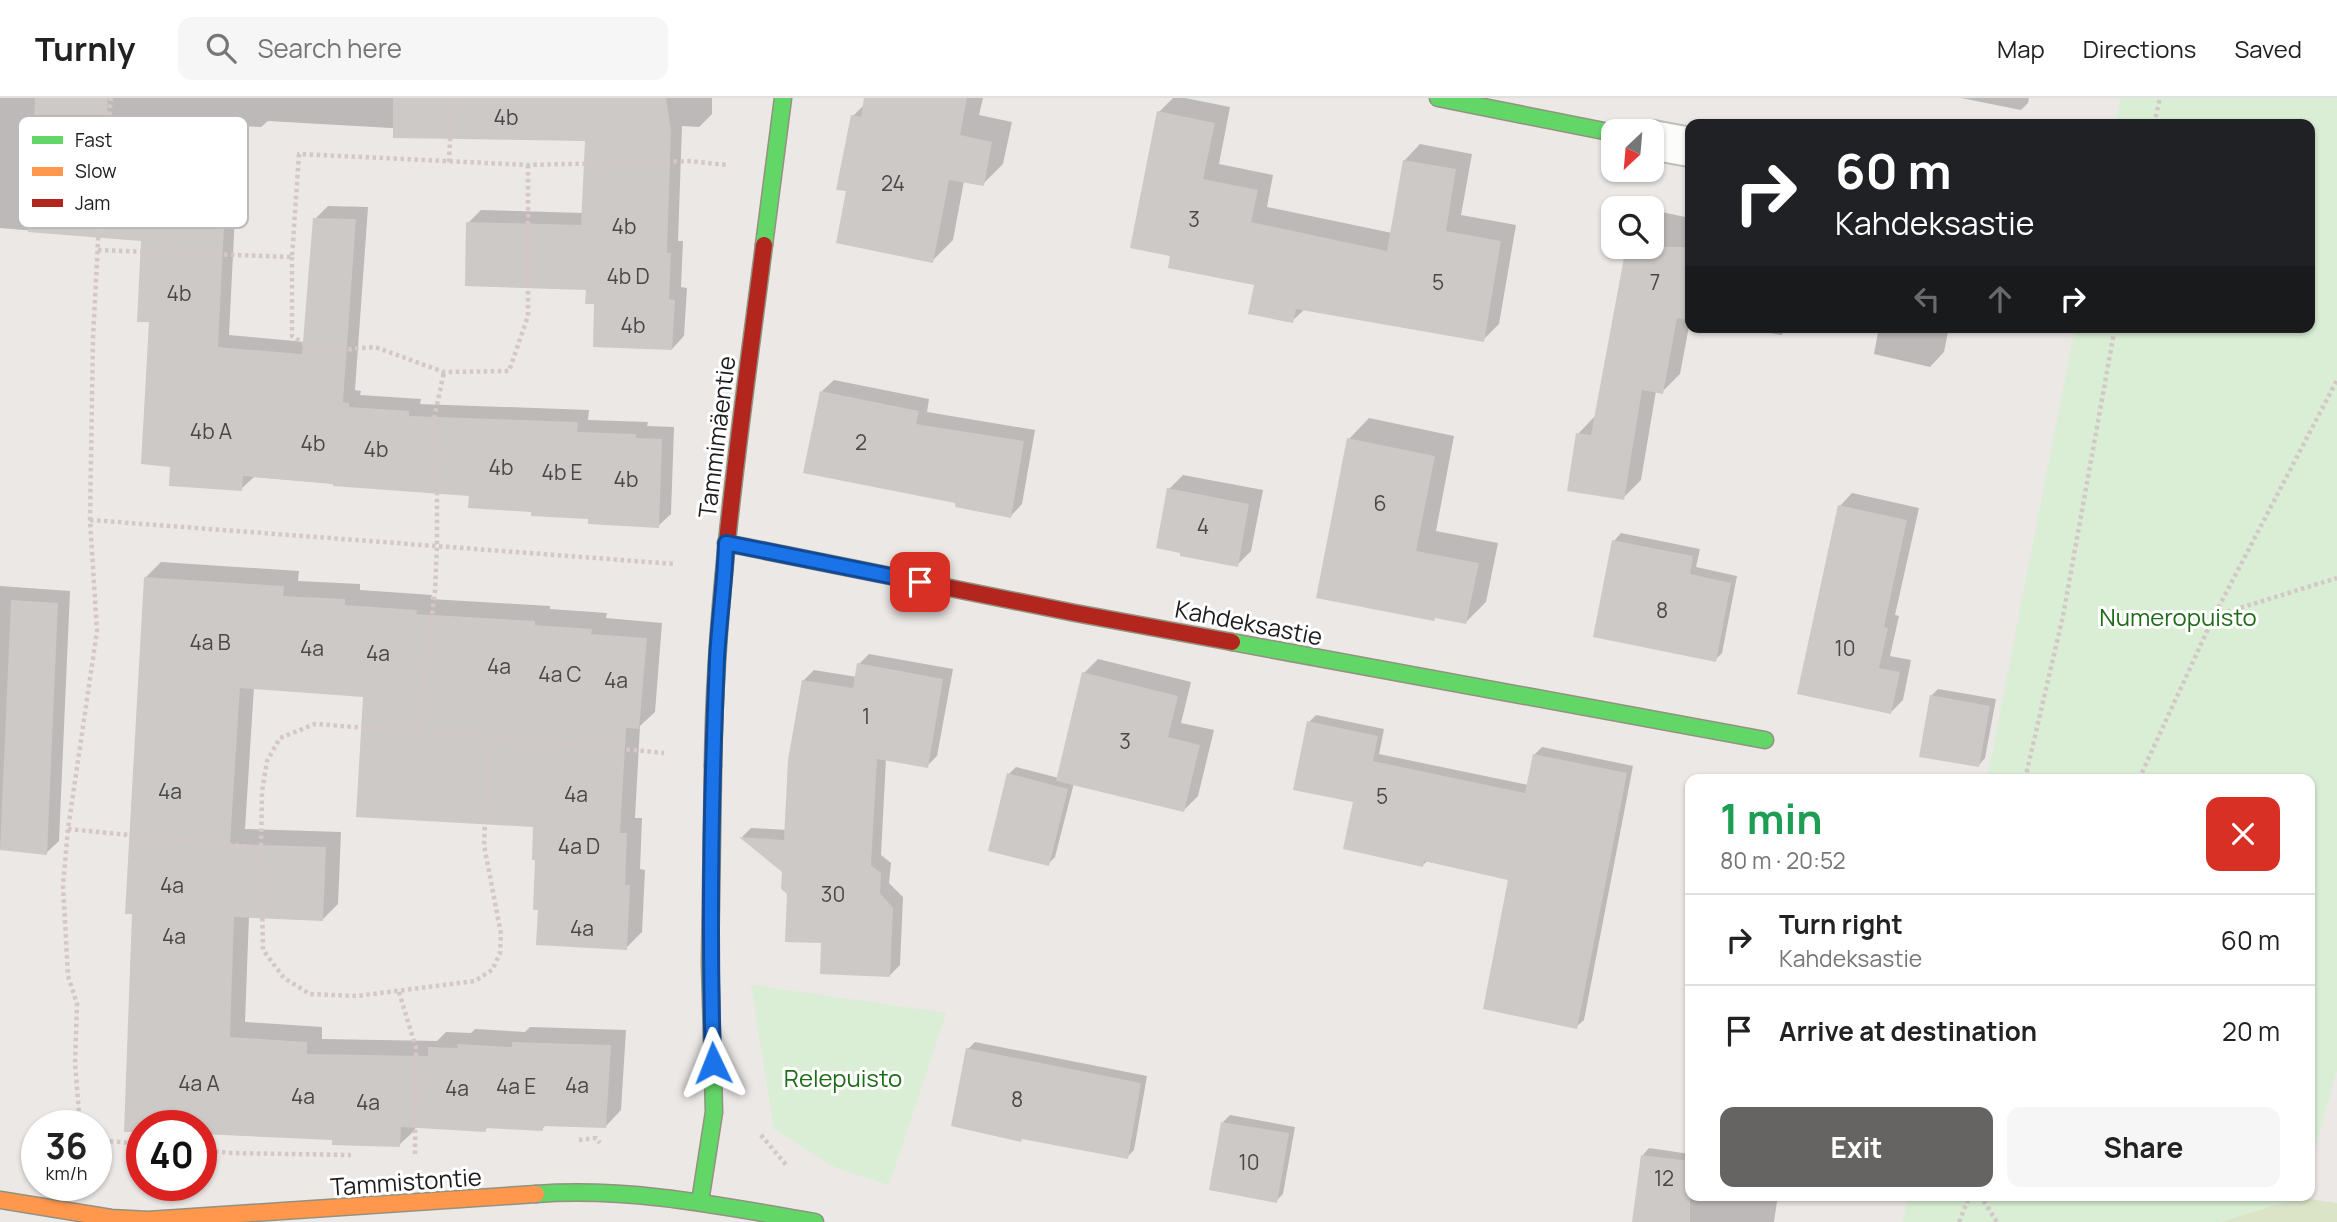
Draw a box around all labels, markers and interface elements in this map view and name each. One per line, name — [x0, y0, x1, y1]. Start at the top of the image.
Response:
search box — [178, 17, 668, 80]
text: Turnly — [35, 26, 136, 71]
icon: search — [202, 29, 240, 67]
text: Search here — [258, 30, 402, 66]
text: Map — [1997, 32, 2045, 65]
text: Directions — [2083, 32, 2196, 65]
text: Saved — [2234, 32, 2302, 65]
house number: 4b — [494, 103, 518, 131]
legend — [18, 116, 248, 228]
north arrow — [1601, 119, 1664, 182]
map controls — [1601, 119, 1664, 259]
text: Fast — [75, 127, 112, 153]
text: 60 m — [1835, 137, 1952, 204]
icon: right — [1720, 147, 1811, 238]
text: Slow — [75, 158, 117, 184]
house number: 24 — [881, 169, 905, 197]
text: Jam — [75, 190, 110, 216]
button: search — [1601, 196, 1664, 259]
text: Kahdeksastie — [1835, 201, 2034, 245]
house number: 3 — [1188, 205, 1200, 233]
house number: 4b — [612, 212, 636, 240]
house number: 4b D — [606, 262, 650, 290]
house number: 5 — [1432, 268, 1444, 296]
house number: 7 — [1650, 268, 1660, 296]
house number: 4b — [167, 279, 191, 307]
icon: left — [1908, 280, 1946, 318]
icon: ahead — [1981, 280, 2019, 318]
icon: right — [2054, 280, 2092, 318]
house number: 4b — [621, 311, 645, 339]
street label: Tammimäentie — [690, 354, 742, 520]
house number: 4b A — [190, 417, 232, 445]
house number: 2 — [855, 428, 867, 456]
house number: 4b — [301, 429, 325, 457]
house number: 4b — [364, 435, 388, 463]
house number: 4b — [489, 453, 513, 481]
house number: 4b E — [542, 458, 582, 486]
house number: 4b — [614, 465, 638, 493]
house number: 6 — [1373, 489, 1387, 517]
house number: 4 — [1197, 512, 1209, 540]
pin — [890, 552, 950, 612]
icon: arrive — [901, 563, 939, 601]
street label: Kahdeksastie — [1172, 592, 1326, 652]
house number: 8 — [1656, 596, 1668, 624]
park label: Numeropuisto — [2099, 600, 2257, 633]
house number: 4a B — [189, 628, 231, 656]
house number: 4a — [300, 634, 324, 662]
house number: 10 — [1835, 634, 1856, 662]
house number: 4a — [366, 639, 390, 667]
house number: 4a — [487, 652, 511, 680]
house number: 4a C — [538, 660, 582, 688]
house number: 4a — [604, 666, 628, 694]
house number: 1 — [862, 702, 870, 730]
house number: 3 — [1119, 727, 1131, 755]
house number: 4a — [158, 777, 182, 805]
house number: 4a — [564, 780, 588, 808]
house number: 5 — [1376, 782, 1388, 810]
text: 1 min — [1720, 789, 1823, 847]
button: close — [2206, 797, 2280, 871]
house number: 4a D — [558, 832, 600, 860]
text: 80 m · 20:52 — [1720, 844, 1846, 876]
house number: 4a — [160, 871, 184, 899]
house number: 30 — [821, 880, 845, 908]
text: Turn right — [1779, 906, 1903, 942]
house number: 4a — [570, 914, 594, 942]
icon: right — [1720, 921, 1758, 959]
house number: 4a — [162, 922, 186, 950]
text: 60 m — [2221, 922, 2280, 958]
text: Kahdeksastie — [1779, 942, 1922, 974]
icon: arrive — [1720, 1012, 1758, 1050]
text: Arrive at destination — [1779, 1013, 2037, 1049]
text: 20 m — [2222, 1013, 2280, 1049]
position arrow — [676, 1026, 750, 1100]
park label: Relepuisto — [784, 1061, 902, 1094]
house number: 4a A — [178, 1069, 220, 1097]
house number: 4a — [565, 1071, 589, 1099]
house number: 4a E — [496, 1072, 536, 1100]
house number: 4a — [445, 1074, 469, 1102]
house number: 4a — [291, 1082, 315, 1110]
house number: 8 — [1011, 1085, 1023, 1113]
house number: 4a — [356, 1088, 380, 1116]
button: Exit — [1720, 1107, 1993, 1187]
button: Share — [2007, 1107, 2280, 1187]
speed limit sign: 40 — [126, 1110, 217, 1201]
text: 36 — [45, 1122, 88, 1170]
house number: 10 — [1239, 1148, 1260, 1176]
street label: Tammistontie — [329, 1159, 483, 1203]
text: km/h — [46, 1161, 87, 1185]
house number: 12 — [1654, 1164, 1674, 1192]

